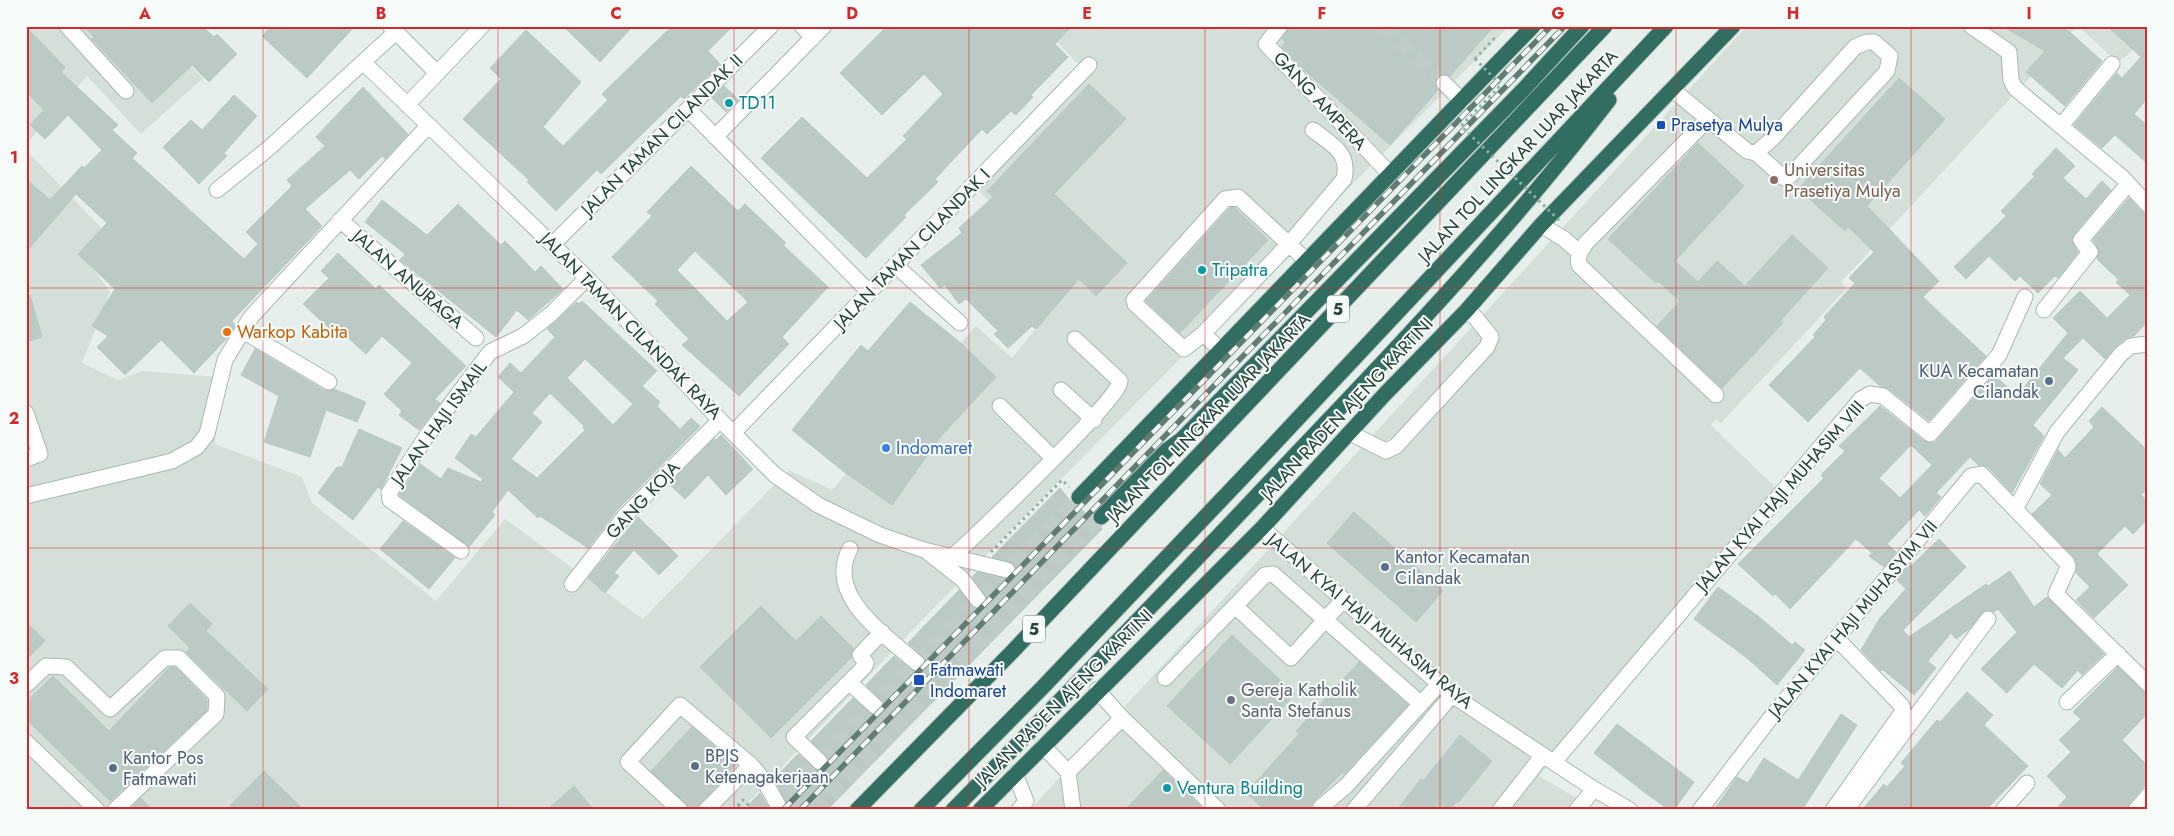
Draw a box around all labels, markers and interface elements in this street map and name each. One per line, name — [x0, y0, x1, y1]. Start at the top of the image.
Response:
text: A — [138, 2, 151, 25]
text: B — [376, 2, 386, 25]
text: C — [610, 2, 622, 25]
text: D — [846, 2, 858, 25]
text: E — [1082, 2, 1092, 25]
text: F — [1318, 2, 1326, 25]
text: G — [1551, 2, 1565, 25]
text: H — [1787, 2, 1799, 25]
text: I — [2026, 2, 2032, 25]
street label: JALAN TOL LINGKAR LUAR JAKARTA — [1411, 44, 1624, 270]
street label: GANG AMPERA — [1267, 46, 1373, 156]
street label: JALAN TAMAN CILANDAK II — [574, 48, 749, 223]
place label: TD11 — [739, 90, 776, 116]
marker: TD11 — [723, 97, 735, 109]
place label: Prasetya Mulya — [1671, 112, 1783, 138]
marker: Prasetya Mulya — [1655, 119, 1667, 131]
text: 1 — [10, 146, 18, 169]
place label: Universitas Prasetiya Mulya — [1784, 157, 1901, 204]
street label: JALAN TAMAN CILANDAK I — [827, 163, 996, 337]
marker: Universitas Prasetiya Mulya — [1768, 174, 1780, 186]
street label: JALAN ANURAGA — [345, 222, 469, 335]
street label: JALAN TAMAN CILANDAK RAYA — [533, 225, 728, 426]
place label: Tripatra — [1212, 257, 1268, 283]
marker: Tripatra — [1196, 264, 1208, 276]
road number: 5 — [1327, 296, 1349, 322]
street label: JALAN TOL LINGKAR LUAR JAKARTA — [1100, 307, 1317, 530]
street label: JALAN RADEN AJENG KARTINI — [1254, 312, 1439, 508]
place label: Warkop Kabita — [237, 319, 348, 345]
marker: Warkop Kabita — [221, 326, 233, 338]
street label: JALAN HAJI ISMAIL — [384, 355, 493, 492]
place label: KUA Kecamatan Cilandak — [1919, 358, 2039, 405]
marker: KUA Kecamatan Cilandak — [2043, 375, 2055, 387]
street label: JALAN KYAI HAJI MUHASIM VIII — [1688, 395, 1870, 599]
text: 2 — [9, 407, 19, 430]
place label: Indomaret — [896, 435, 973, 461]
marker: Indomaret — [880, 442, 892, 454]
street label: GANG KOJA — [600, 455, 686, 545]
street label: JALAN KYAI HAJI MUHASYIM VII — [1761, 514, 1944, 725]
street label: JALAN KYAI HAJI MUHASIM RAYA — [1260, 526, 1479, 715]
place label: Kantor Kecamatan Cilandak — [1395, 544, 1530, 591]
marker: Kantor Kecamatan Cilandak — [1379, 561, 1391, 573]
street label: JALAN RADEN AJENG KARTINI — [968, 603, 1159, 794]
road number: 5 — [1023, 616, 1045, 642]
place label: Fatmawati Indomaret — [930, 657, 1007, 704]
text: 3 — [9, 667, 19, 690]
marker: Fatmawati Indomaret — [912, 673, 926, 687]
place label: Gereja Katholik Santa Stefanus — [1241, 677, 1357, 724]
marker: Gereja Katholik Santa Stefanus — [1225, 694, 1237, 706]
place label: BPJS Ketenagakerjaan — [705, 743, 829, 790]
place label: Kantor Pos Fatmawati — [123, 745, 203, 792]
marker: BPJS Ketenagakerjaan — [689, 760, 701, 772]
marker: Kantor Pos Fatmawati — [107, 762, 119, 774]
place label: Ventura Building — [1177, 775, 1303, 801]
marker: Ventura Building — [1161, 782, 1173, 794]

